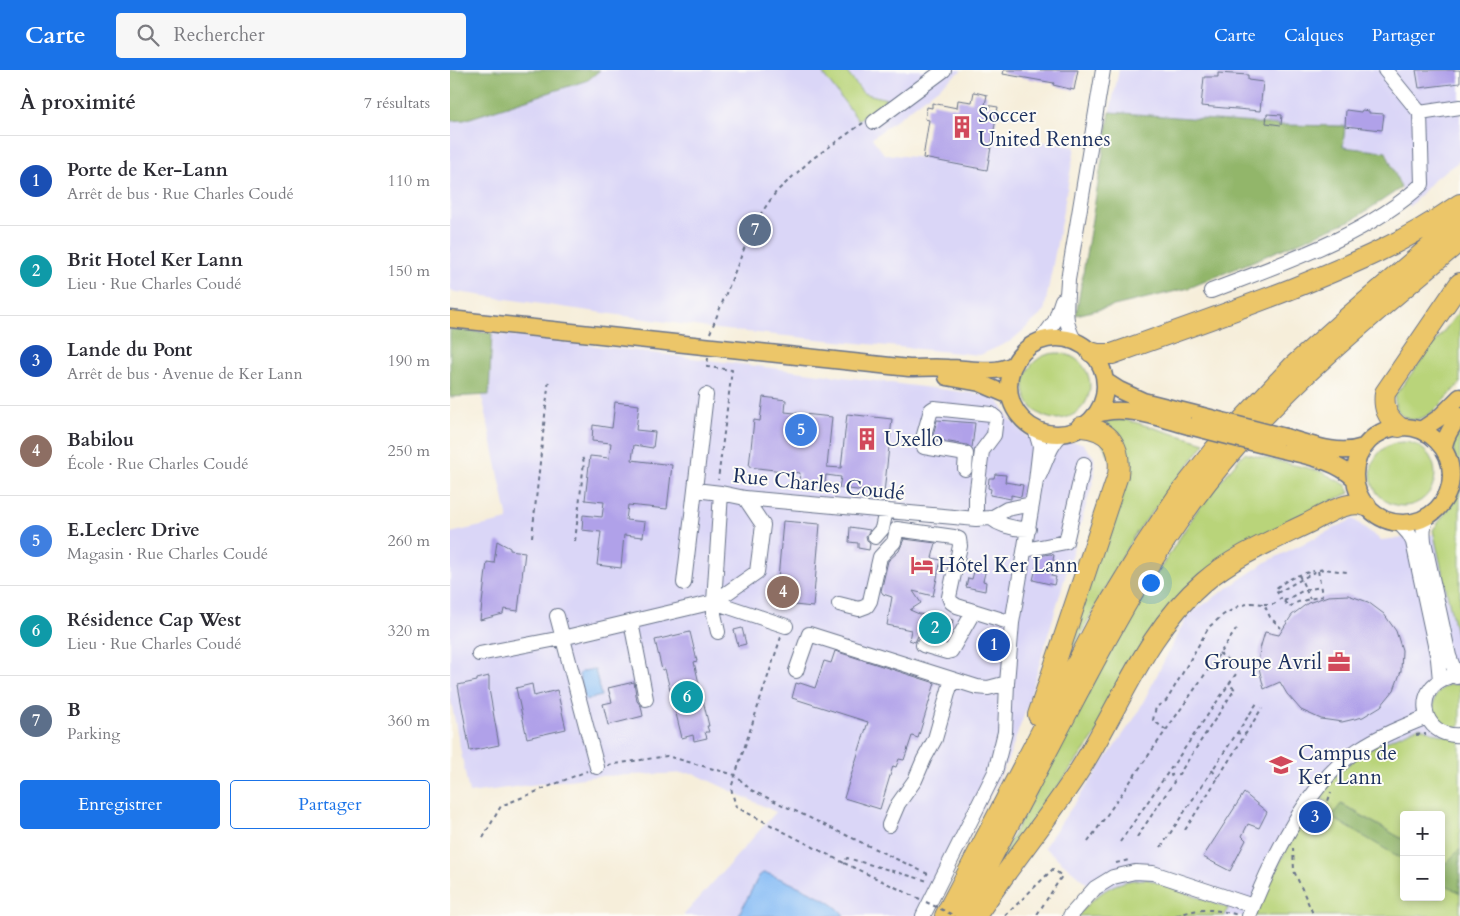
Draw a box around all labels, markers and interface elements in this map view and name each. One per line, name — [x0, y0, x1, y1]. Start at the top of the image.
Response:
search box — [116, 13, 466, 58]
text: Carte — [25, 19, 86, 52]
icon: search — [134, 21, 162, 49]
text: Rechercher — [174, 22, 265, 48]
text: Carte — [1214, 23, 1256, 48]
text: Calques — [1284, 23, 1344, 48]
text: Partager — [1372, 23, 1435, 48]
text: À proximité — [20, 88, 136, 117]
text: 7 résultats — [364, 92, 430, 114]
place label: Soccer United Rennes — [978, 101, 1111, 154]
building icon: Soccer United Rennes — [949, 114, 975, 140]
text: Porte de Ker-Lann — [67, 157, 228, 183]
text: 1 — [32, 170, 40, 192]
text: 110 m — [388, 170, 430, 192]
text: Arrêt de bus · Rue Charles Coudé — [67, 183, 294, 205]
pin: 7 — [739, 211, 771, 249]
text: Brit Hotel Ker Lann — [67, 247, 243, 273]
text: 2 — [32, 260, 40, 282]
text: 150 m — [388, 260, 430, 282]
text: Lieu · Rue Charles Coudé — [67, 273, 242, 295]
text: Lande du Pont — [67, 337, 192, 363]
text: 3 — [32, 350, 40, 372]
text: 190 m — [388, 350, 430, 372]
text: Arrêt de bus · Avenue de Ker Lann — [67, 363, 302, 385]
pin: 5 — [785, 411, 817, 449]
place label: Uxello — [884, 425, 943, 454]
building icon: Uxello — [854, 426, 880, 452]
text: Babilou — [67, 427, 134, 453]
text: 4 — [32, 440, 40, 462]
text: 250 m — [388, 440, 430, 462]
text: École · Rue Charles Coudé — [67, 453, 248, 475]
street label: Rue Charles Coudé — [732, 461, 906, 508]
text: E.Leclerc Drive — [67, 517, 200, 543]
text: 5 — [32, 530, 40, 552]
text: 260 m — [388, 530, 430, 552]
text: Magasin · Rue Charles Coudé — [67, 543, 268, 565]
place label: Hôtel Ker Lann — [938, 551, 1078, 580]
hotel icon: Hôtel Ker Lann — [909, 552, 935, 578]
your location — [1138, 570, 1164, 596]
pin: 4 — [767, 573, 799, 611]
text: Résidence Cap West — [67, 607, 241, 633]
pin: 2 — [919, 609, 951, 647]
text: 6 — [32, 620, 40, 642]
text: 320 m — [388, 620, 430, 642]
pin: 1 — [978, 626, 1010, 664]
text: Lieu · Rue Charles Coudé — [67, 633, 242, 655]
place label: Groupe Avril — [1204, 648, 1322, 677]
office icon: Groupe Avril — [1326, 649, 1352, 675]
pin: 6 — [671, 678, 703, 716]
text: B — [67, 697, 81, 723]
text: 7 — [32, 710, 40, 732]
text: 360 m — [388, 710, 430, 732]
text: Parking — [67, 723, 120, 745]
place label: Campus de Ker Lann — [1298, 739, 1397, 792]
school or university icon: Campus de Ker Lann — [1268, 752, 1294, 778]
button: Enregistrer — [20, 780, 220, 829]
button: Partager — [230, 780, 430, 829]
pin: 3 — [1299, 798, 1331, 836]
map controls — [1400, 811, 1445, 901]
button: + — [1400, 811, 1445, 856]
button: − — [1400, 856, 1445, 901]

